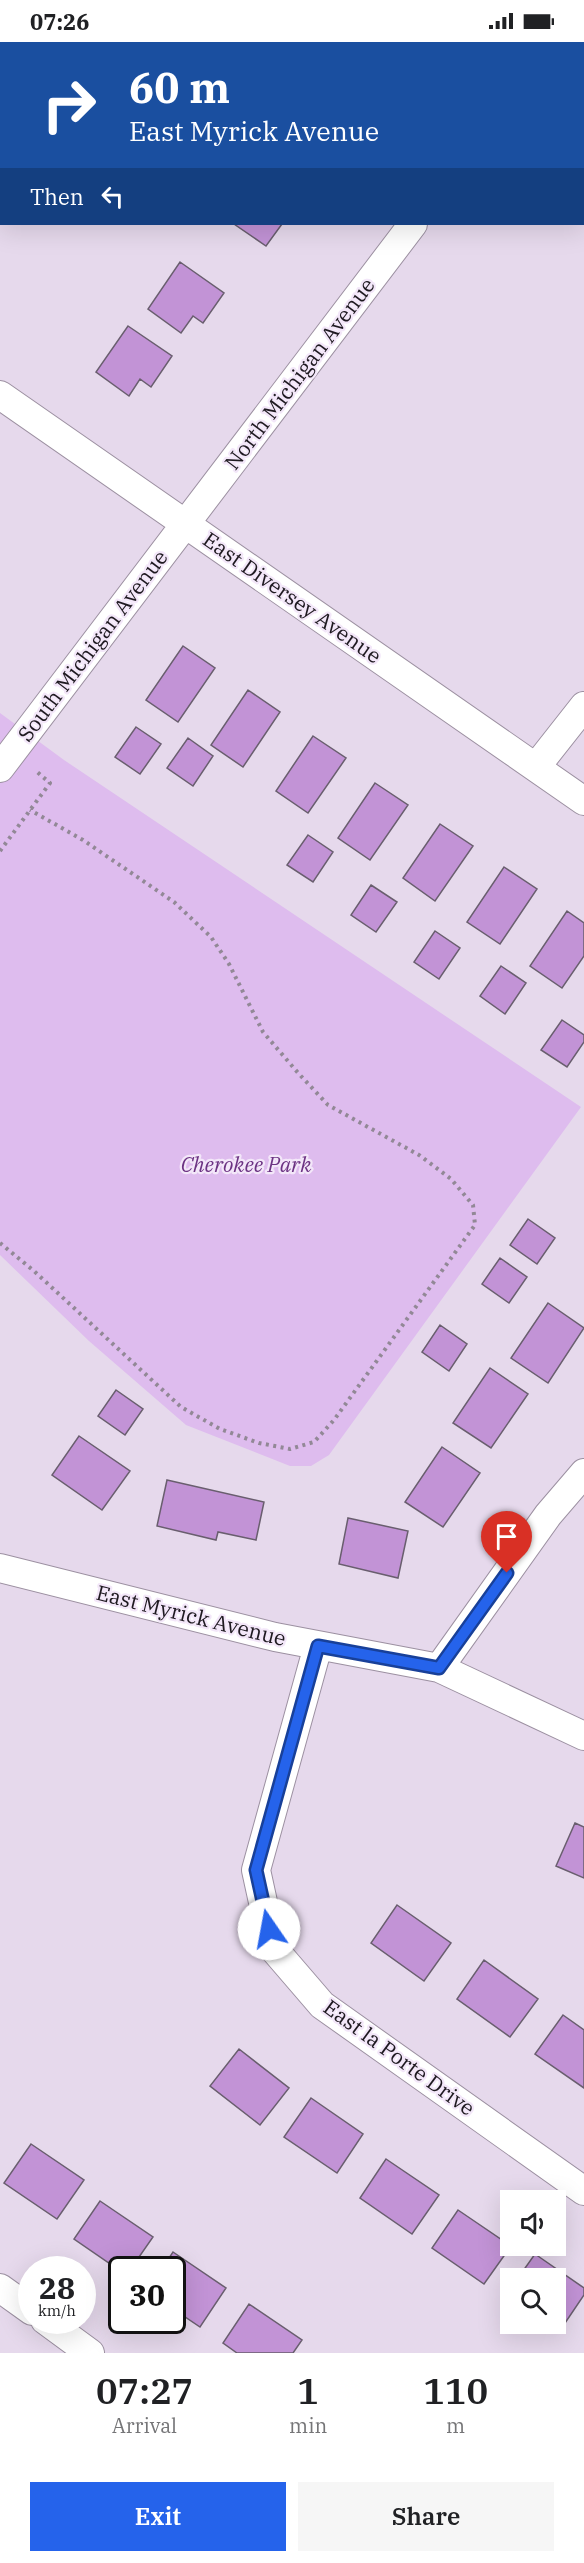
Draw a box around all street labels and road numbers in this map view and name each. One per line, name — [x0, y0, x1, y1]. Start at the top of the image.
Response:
street label: North Michigan Avenue — [218, 272, 381, 475]
street label: East Diversey Avenue — [198, 525, 387, 669]
street label: South Michigan Avenue — [11, 544, 173, 747]
street label: East Myrick Avenue — [93, 1578, 289, 1652]
street label: East la Porte Drive — [318, 1993, 481, 2122]

